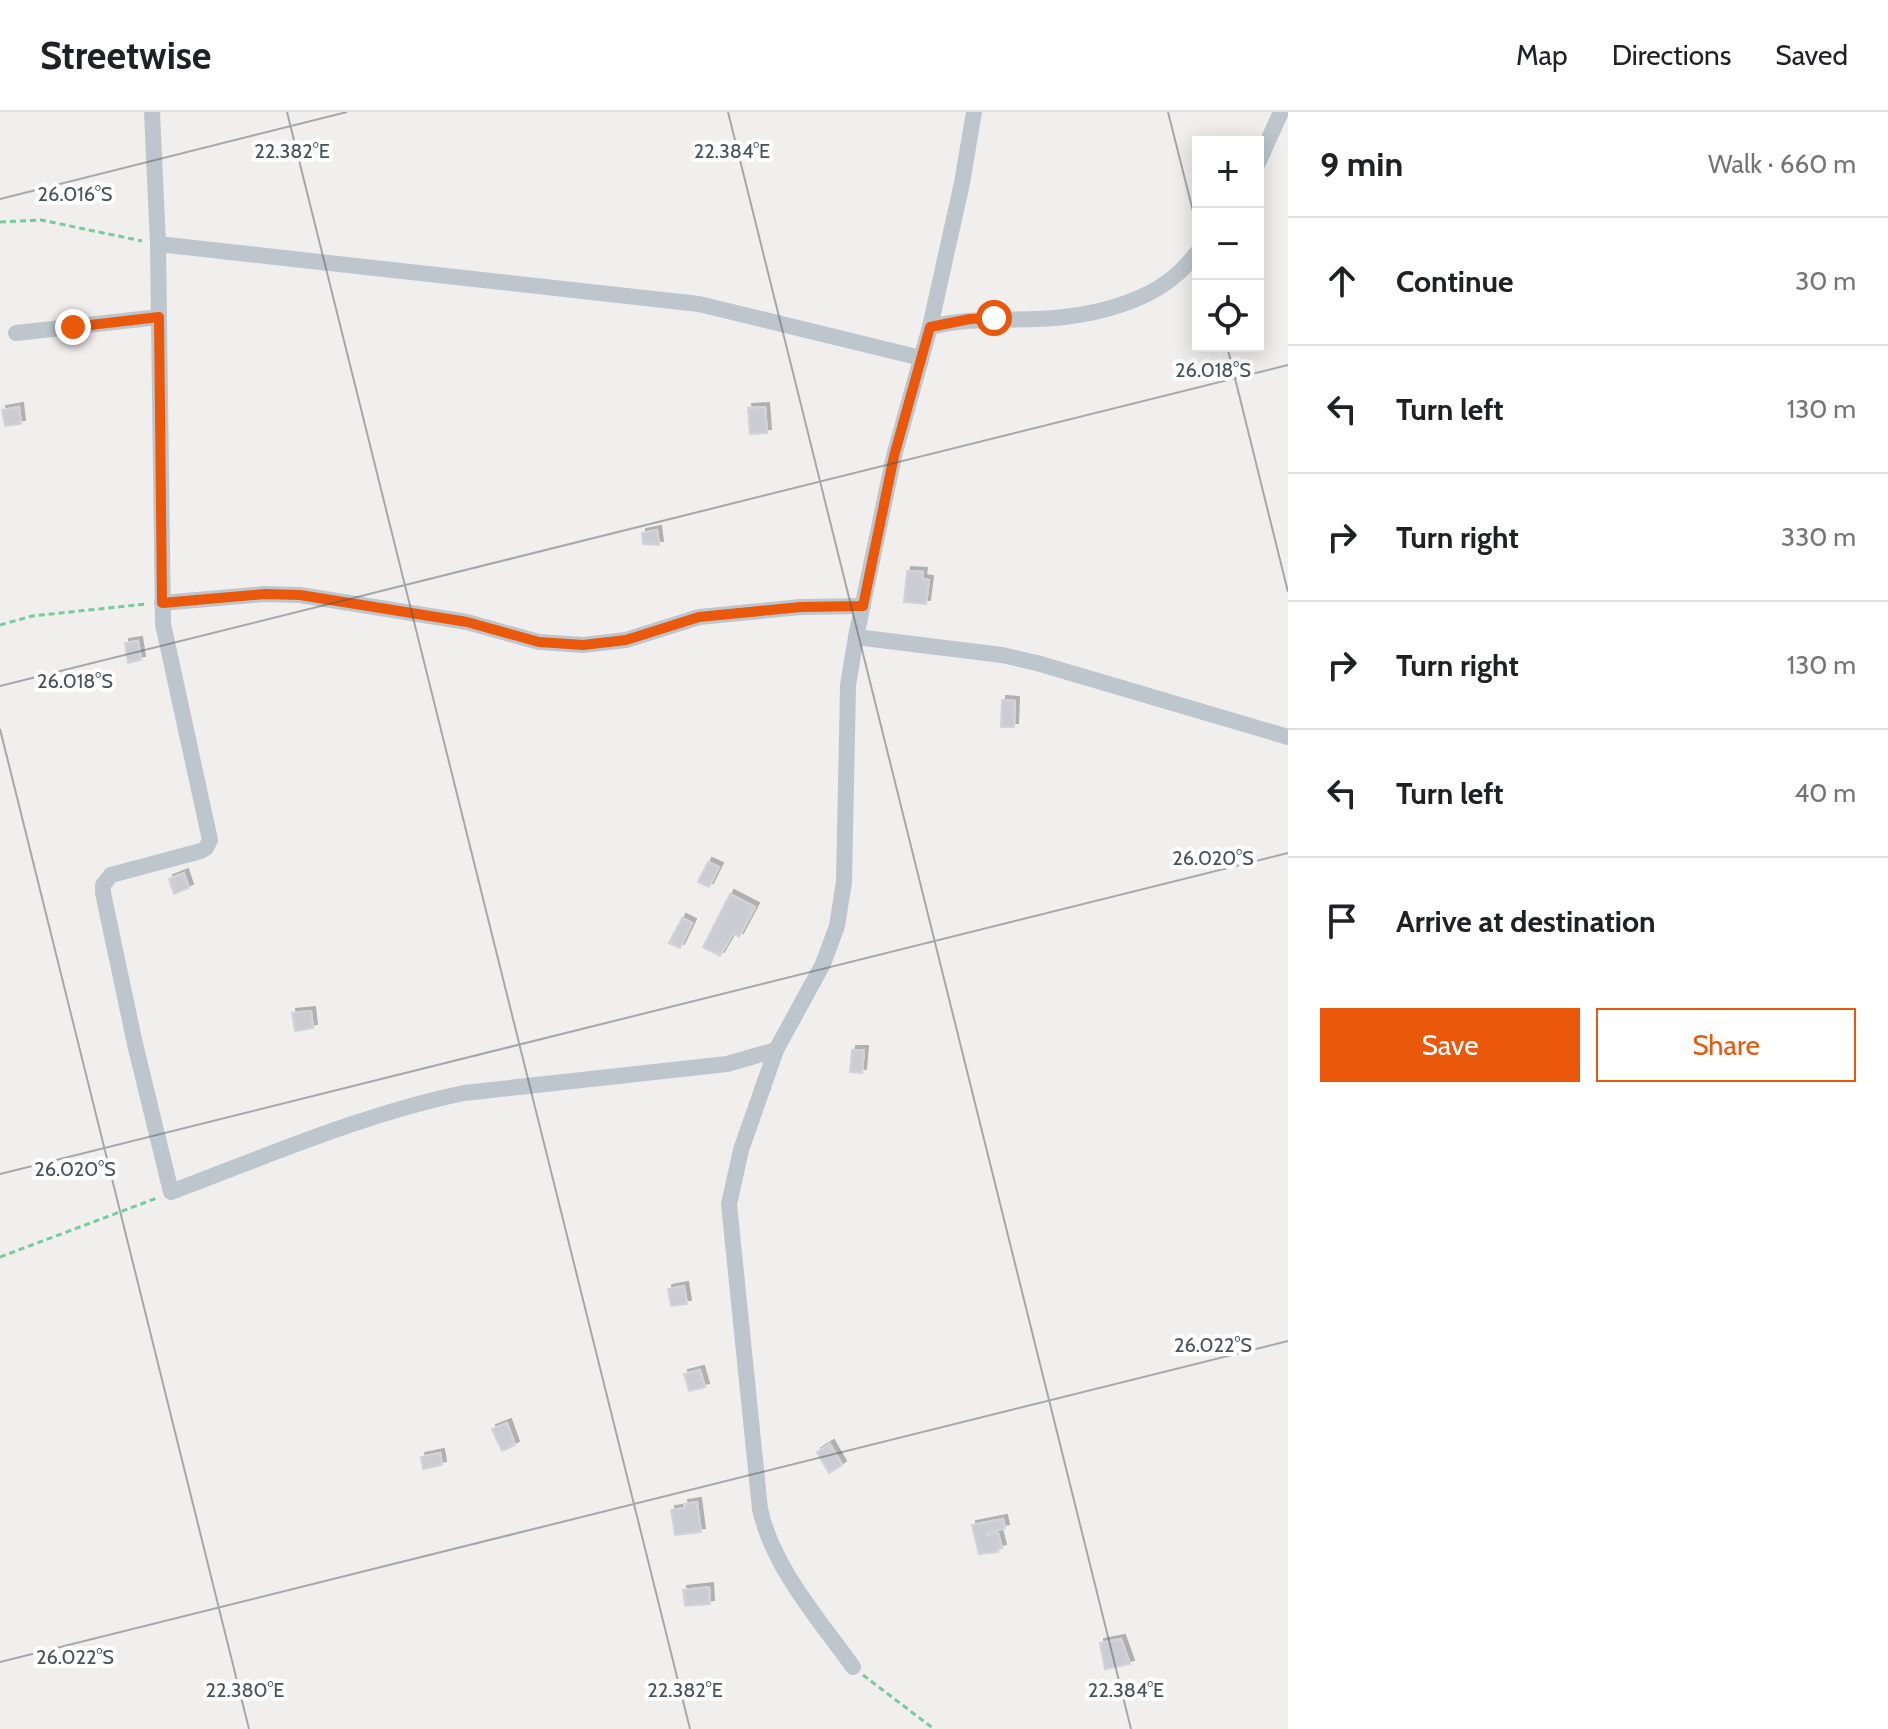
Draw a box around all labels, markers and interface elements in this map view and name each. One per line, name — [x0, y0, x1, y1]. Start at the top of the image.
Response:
text: Streetwise — [40, 32, 211, 79]
text: Map — [1516, 38, 1568, 72]
text: Directions — [1612, 38, 1731, 72]
text: Saved — [1775, 38, 1848, 72]
map controls — [1192, 136, 1264, 352]
button: + — [1192, 136, 1264, 208]
text: 22.382°E — [254, 139, 330, 163]
text: 22.384°E — [694, 139, 770, 163]
text: 9 min — [1320, 143, 1403, 185]
text: Walk · 660 m — [1708, 148, 1856, 180]
text: 26.016°S — [38, 182, 113, 206]
button: − — [1192, 208, 1264, 280]
icon: ahead — [1320, 259, 1364, 303]
text: Continue — [1396, 263, 1513, 300]
text: 30 m — [1795, 265, 1856, 297]
button: locate — [1192, 280, 1264, 352]
route start — [976, 300, 1012, 336]
route end — [55, 309, 91, 345]
text: 26.018°S — [1175, 358, 1251, 382]
icon: left — [1320, 387, 1364, 431]
text: Turn left — [1396, 391, 1504, 428]
text: 130 m — [1787, 393, 1856, 425]
icon: right — [1320, 515, 1364, 559]
text: Turn right — [1396, 519, 1519, 556]
text: 330 m — [1781, 521, 1856, 553]
icon: right — [1320, 643, 1364, 687]
text: Turn right — [1396, 647, 1519, 684]
text: 130 m — [1787, 649, 1856, 681]
text: 26.018°S — [37, 669, 113, 693]
icon: left — [1320, 771, 1364, 815]
text: Turn left — [1396, 775, 1504, 812]
text: 40 m — [1794, 777, 1856, 809]
text: 26.020°S — [1172, 846, 1254, 870]
icon: arrive — [1320, 899, 1364, 943]
text: Arrive at destination — [1396, 903, 1656, 940]
button: Save — [1320, 1008, 1580, 1082]
button: Share — [1596, 1008, 1856, 1082]
text: 26.020°S — [34, 1157, 116, 1181]
text: 26.022°S — [1174, 1333, 1252, 1357]
text: 26.022°S — [36, 1645, 114, 1669]
text: 22.380°E — [206, 1678, 284, 1702]
text: 22.382°E — [647, 1678, 723, 1702]
text: 22.384°E — [1088, 1678, 1164, 1702]

